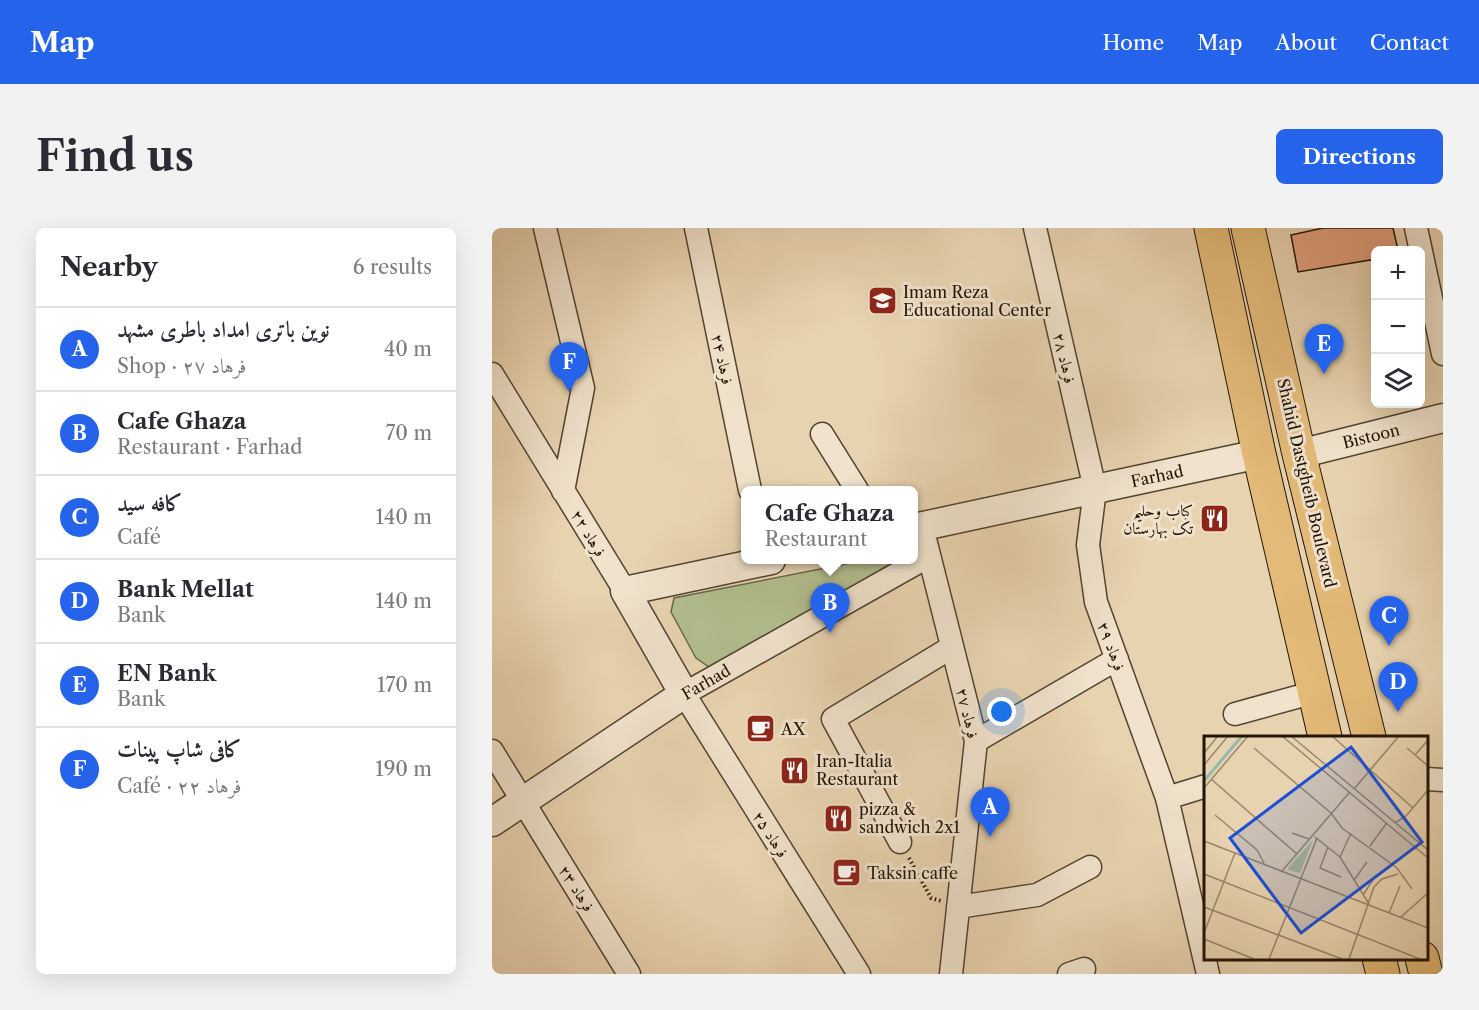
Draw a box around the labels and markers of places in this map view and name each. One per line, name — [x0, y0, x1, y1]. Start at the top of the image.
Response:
place label: Imam Reza Educational Center — [903, 282, 1051, 320]
school or university icon: Imam Reza Educational Center — [866, 285, 898, 317]
pin: E — [1304, 324, 1344, 374]
pin: F — [550, 342, 589, 392]
place label: کباب وحلیم تک بهارستان — [1123, 500, 1194, 539]
restaurant icon: کباب وحلیم تک بهارستان — [1198, 503, 1230, 535]
pin: B — [810, 584, 850, 633]
pin: C — [1370, 596, 1408, 646]
pin: D — [1378, 662, 1418, 712]
cafe icon: AX — [744, 713, 776, 745]
place label: AX — [780, 719, 806, 739]
place label: Iran-Italia Restaurant — [816, 751, 899, 789]
restaurant icon: Iran-Italia Restaurant — [779, 754, 811, 786]
pin: A — [970, 788, 1010, 837]
place label: pizza & sandwich 2x1 — [859, 799, 960, 837]
restaurant icon: pizza & sandwich 2x1 — [822, 802, 854, 834]
cafe icon: Taksin caffe — [830, 857, 862, 889]
place label: Taksin caffe — [867, 863, 958, 883]

